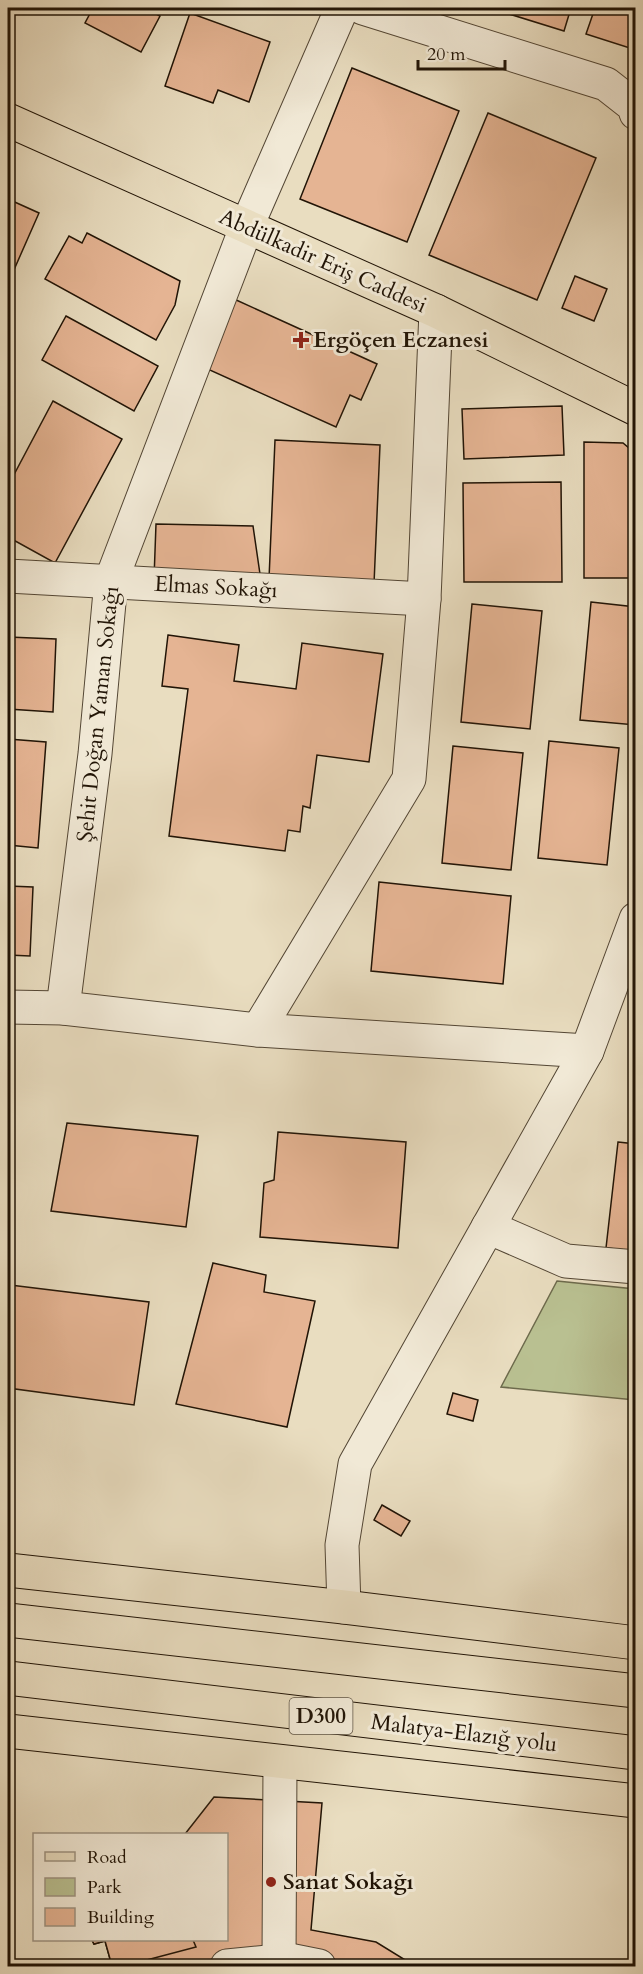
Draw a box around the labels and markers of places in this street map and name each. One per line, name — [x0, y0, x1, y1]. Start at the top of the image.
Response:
place label: Ergöçen Eczanesi — [313, 325, 489, 355]
marker: Ergöçen Eczanesi — [294, 333, 308, 347]
place label: Sanat Sokağı — [283, 1867, 414, 1897]
marker: Sanat Sokağı — [264, 1875, 278, 1889]

